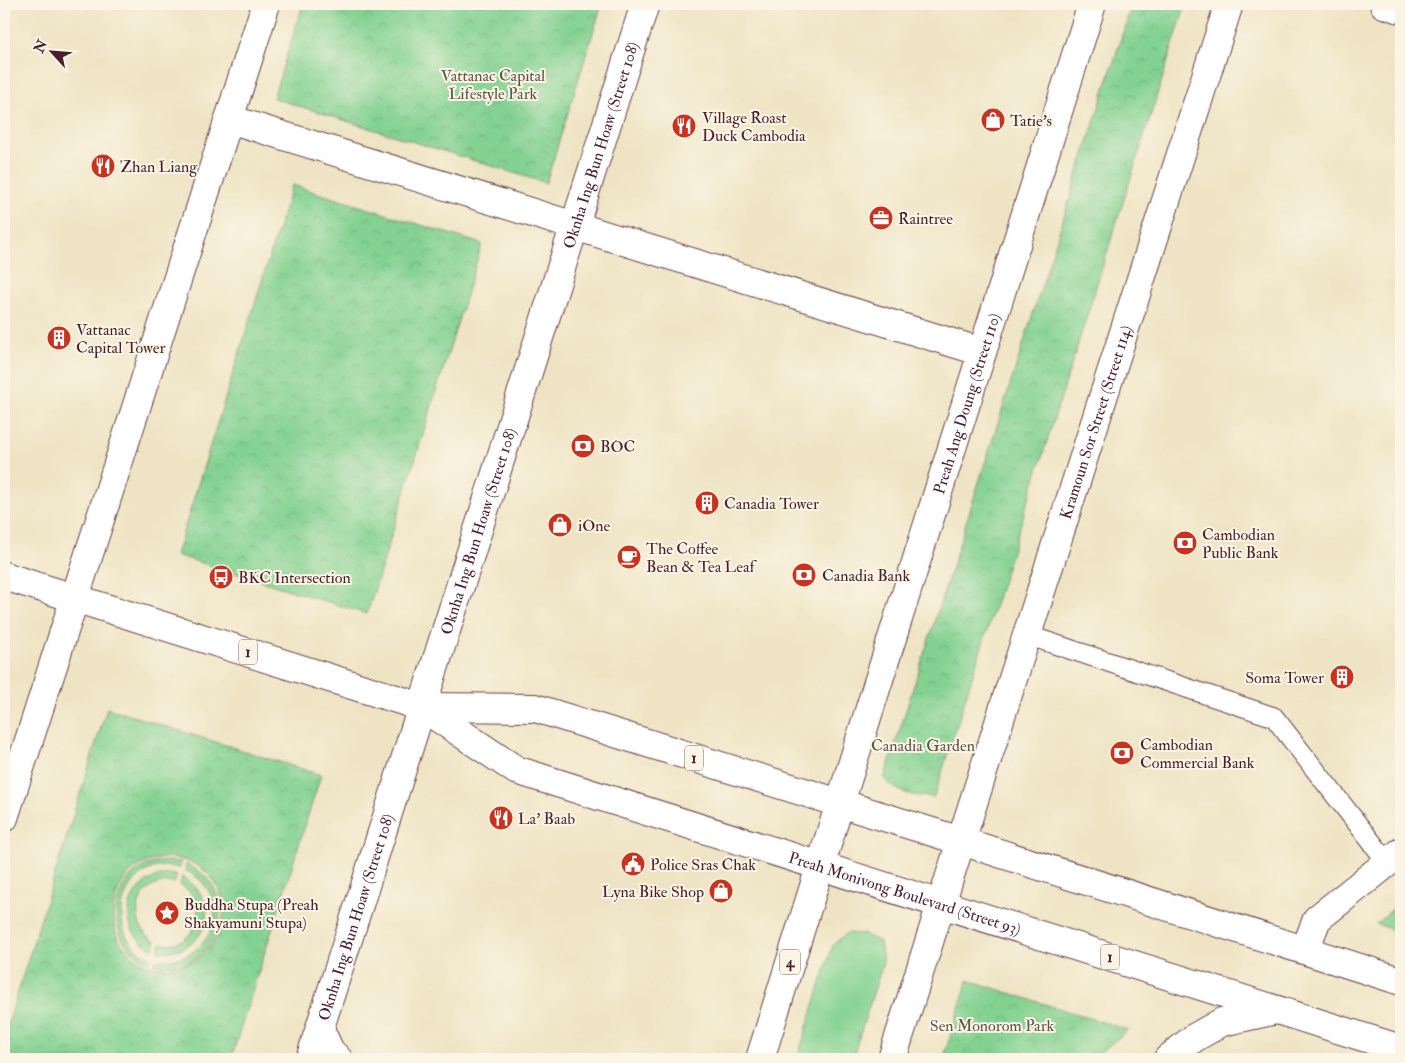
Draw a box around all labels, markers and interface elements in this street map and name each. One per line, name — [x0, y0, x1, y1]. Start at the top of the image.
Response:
north arrow — [28, 28, 78, 78]
text: N — [30, 37, 51, 57]
street label: Oknha Ing Bun Hoaw (Street 108) — [559, 39, 643, 251]
park label: Vattanac Capital Lifestyle Park — [441, 66, 545, 104]
shop icon: Tatie's — [980, 107, 1006, 133]
place label: Village Roast Duck Cambodia — [702, 108, 806, 146]
place label: Tatie's — [1010, 111, 1052, 131]
restaurant icon: Village Roast Duck Cambodia — [671, 113, 697, 139]
restaurant icon: Zhan Liang — [90, 153, 116, 179]
place label: Zhan Liang — [120, 157, 198, 177]
office icon: Raintree — [868, 205, 894, 231]
place label: Raintree — [898, 209, 953, 229]
street label: Preah Ang Doung (Street 110) — [929, 311, 1005, 497]
place label: Vattanac Capital Tower — [76, 320, 166, 359]
street label: Kramoun Sor Street (Street 114) — [1056, 323, 1137, 522]
building icon: Vattanac Capital Tower — [46, 325, 72, 351]
street label: Oknha Ing Bun Hoaw (Street 108) — [436, 425, 521, 637]
bank icon: BOC — [570, 433, 596, 459]
place label: BOC — [600, 437, 635, 457]
building icon: Canadia Tower — [694, 490, 720, 516]
place label: Canadia Tower — [724, 494, 819, 514]
shop icon: iOne — [547, 512, 573, 538]
place label: iOne — [578, 516, 610, 536]
place label: Cambodian Public Bank — [1202, 525, 1279, 563]
bank icon: Cambodian Public Bank — [1172, 530, 1198, 556]
place label: The Coffee Bean & Tea Leaf — [646, 539, 757, 577]
cafe icon: The Coffee Bean & Tea Leaf — [616, 544, 642, 570]
bank icon: Canadia Bank — [791, 562, 817, 588]
bus stop icon: BKC Intersection — [208, 564, 234, 590]
place label: Canadia Bank — [822, 566, 910, 586]
place label: BKC Intersection — [238, 568, 351, 588]
road number: 1 — [239, 640, 257, 664]
building icon: Soma Tower — [1329, 664, 1355, 690]
place label: Soma Tower — [1245, 668, 1324, 688]
place label: Cambodian Commercial Bank — [1140, 735, 1255, 773]
park label: Canadia Garden — [871, 736, 975, 756]
bank icon: Cambodian Commercial Bank — [1109, 740, 1135, 766]
road number: 1 — [685, 746, 703, 770]
restaurant icon: La' Baab — [488, 805, 514, 831]
place label: La' Baab — [518, 809, 575, 829]
street label: Oknha Ing Bun Hoaw (Street 108) — [314, 811, 398, 1023]
street label: Preah Monivong Boulevard (Street 93) — [786, 848, 1023, 940]
public building icon: Police Sras Chak — [620, 851, 646, 877]
place label: Police Sras Chak — [650, 855, 756, 875]
shop icon: Lyna Bike Shop — [708, 878, 734, 904]
place label: Lyna Bike Shop — [602, 882, 704, 903]
place label: Buddha Stupa (Preah Shakyamuni Stupa) — [184, 895, 319, 934]
place icon: Buddha Stupa (Preah Shakyamuni Stupa) — [154, 900, 180, 926]
road number: 1 — [1101, 944, 1119, 970]
road number: 4 — [780, 950, 800, 974]
park label: Sen Monorom Park — [930, 1016, 1055, 1036]

